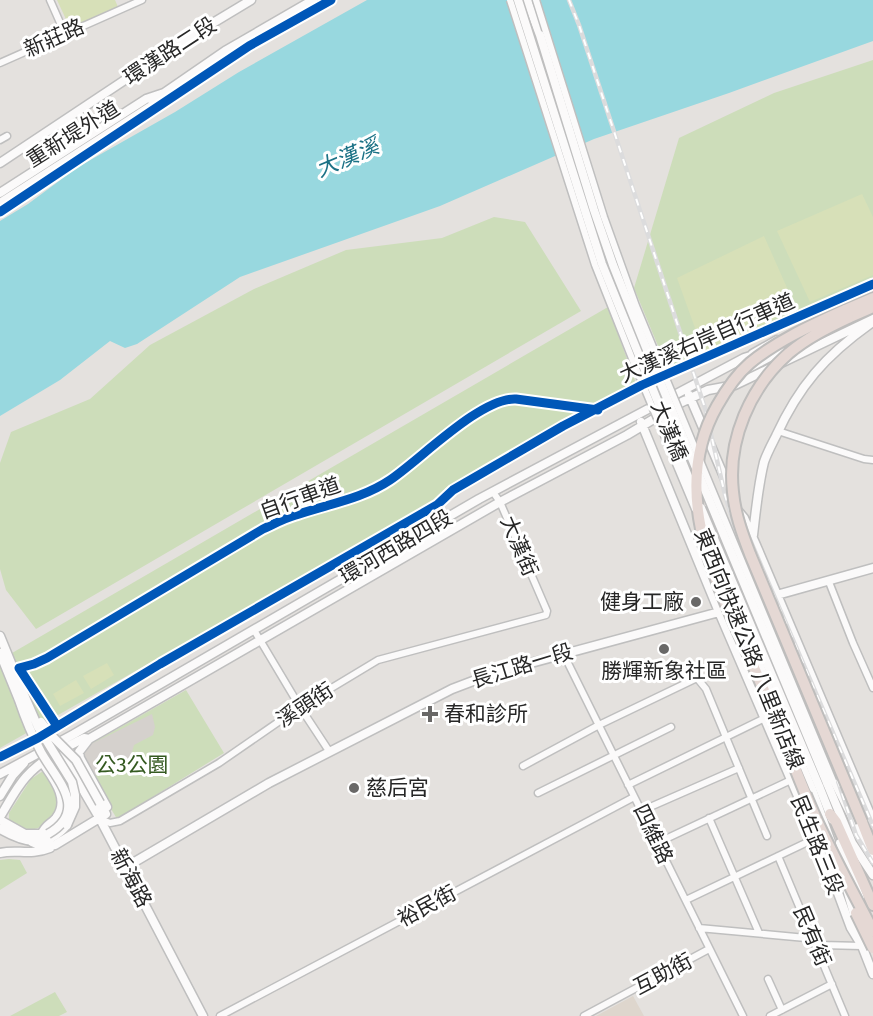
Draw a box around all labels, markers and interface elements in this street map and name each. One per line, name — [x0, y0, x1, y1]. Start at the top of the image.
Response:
street label: 環漢路二段 — [119, 12, 221, 90]
street label: 新莊路 — [20, 13, 88, 63]
street label: 重新堤外道 — [22, 95, 124, 173]
water label: 大漢溪 — [312, 131, 386, 183]
street label: 大漢溪右岸自行車道 — [615, 288, 799, 388]
street label: 大漢橋 — [645, 397, 693, 465]
street label: 自行車道 — [256, 471, 344, 525]
street label: 環河西路四段 — [335, 504, 457, 590]
street label: 大漢街 — [495, 512, 543, 580]
street label: 東西向快速公路 八里新店線 — [689, 525, 809, 773]
place label: 健身工廠 — [600, 589, 684, 615]
marker: 健身工廠 — [689, 595, 703, 609]
street label: 長江路一段 — [468, 638, 576, 694]
marker: 勝輝新象社區 — [657, 642, 671, 656]
place label: 勝輝新象社區 — [601, 658, 727, 684]
street label: 溪頭街 — [272, 677, 338, 733]
place label: 春和診所 — [444, 701, 528, 727]
marker: 春和診所 — [421, 705, 439, 723]
park label: 公3公園 — [95, 752, 169, 778]
place label: 慈后宮 — [366, 775, 429, 801]
marker: 慈后宮 — [347, 781, 361, 795]
street label: 民生路三段 — [785, 791, 849, 899]
street label: 四維路 — [628, 800, 678, 868]
street label: 新海路 — [105, 844, 157, 912]
street label: 裕民街 — [393, 880, 461, 932]
street label: 民有街 — [788, 902, 836, 970]
street label: 互助街 — [629, 948, 697, 1000]

